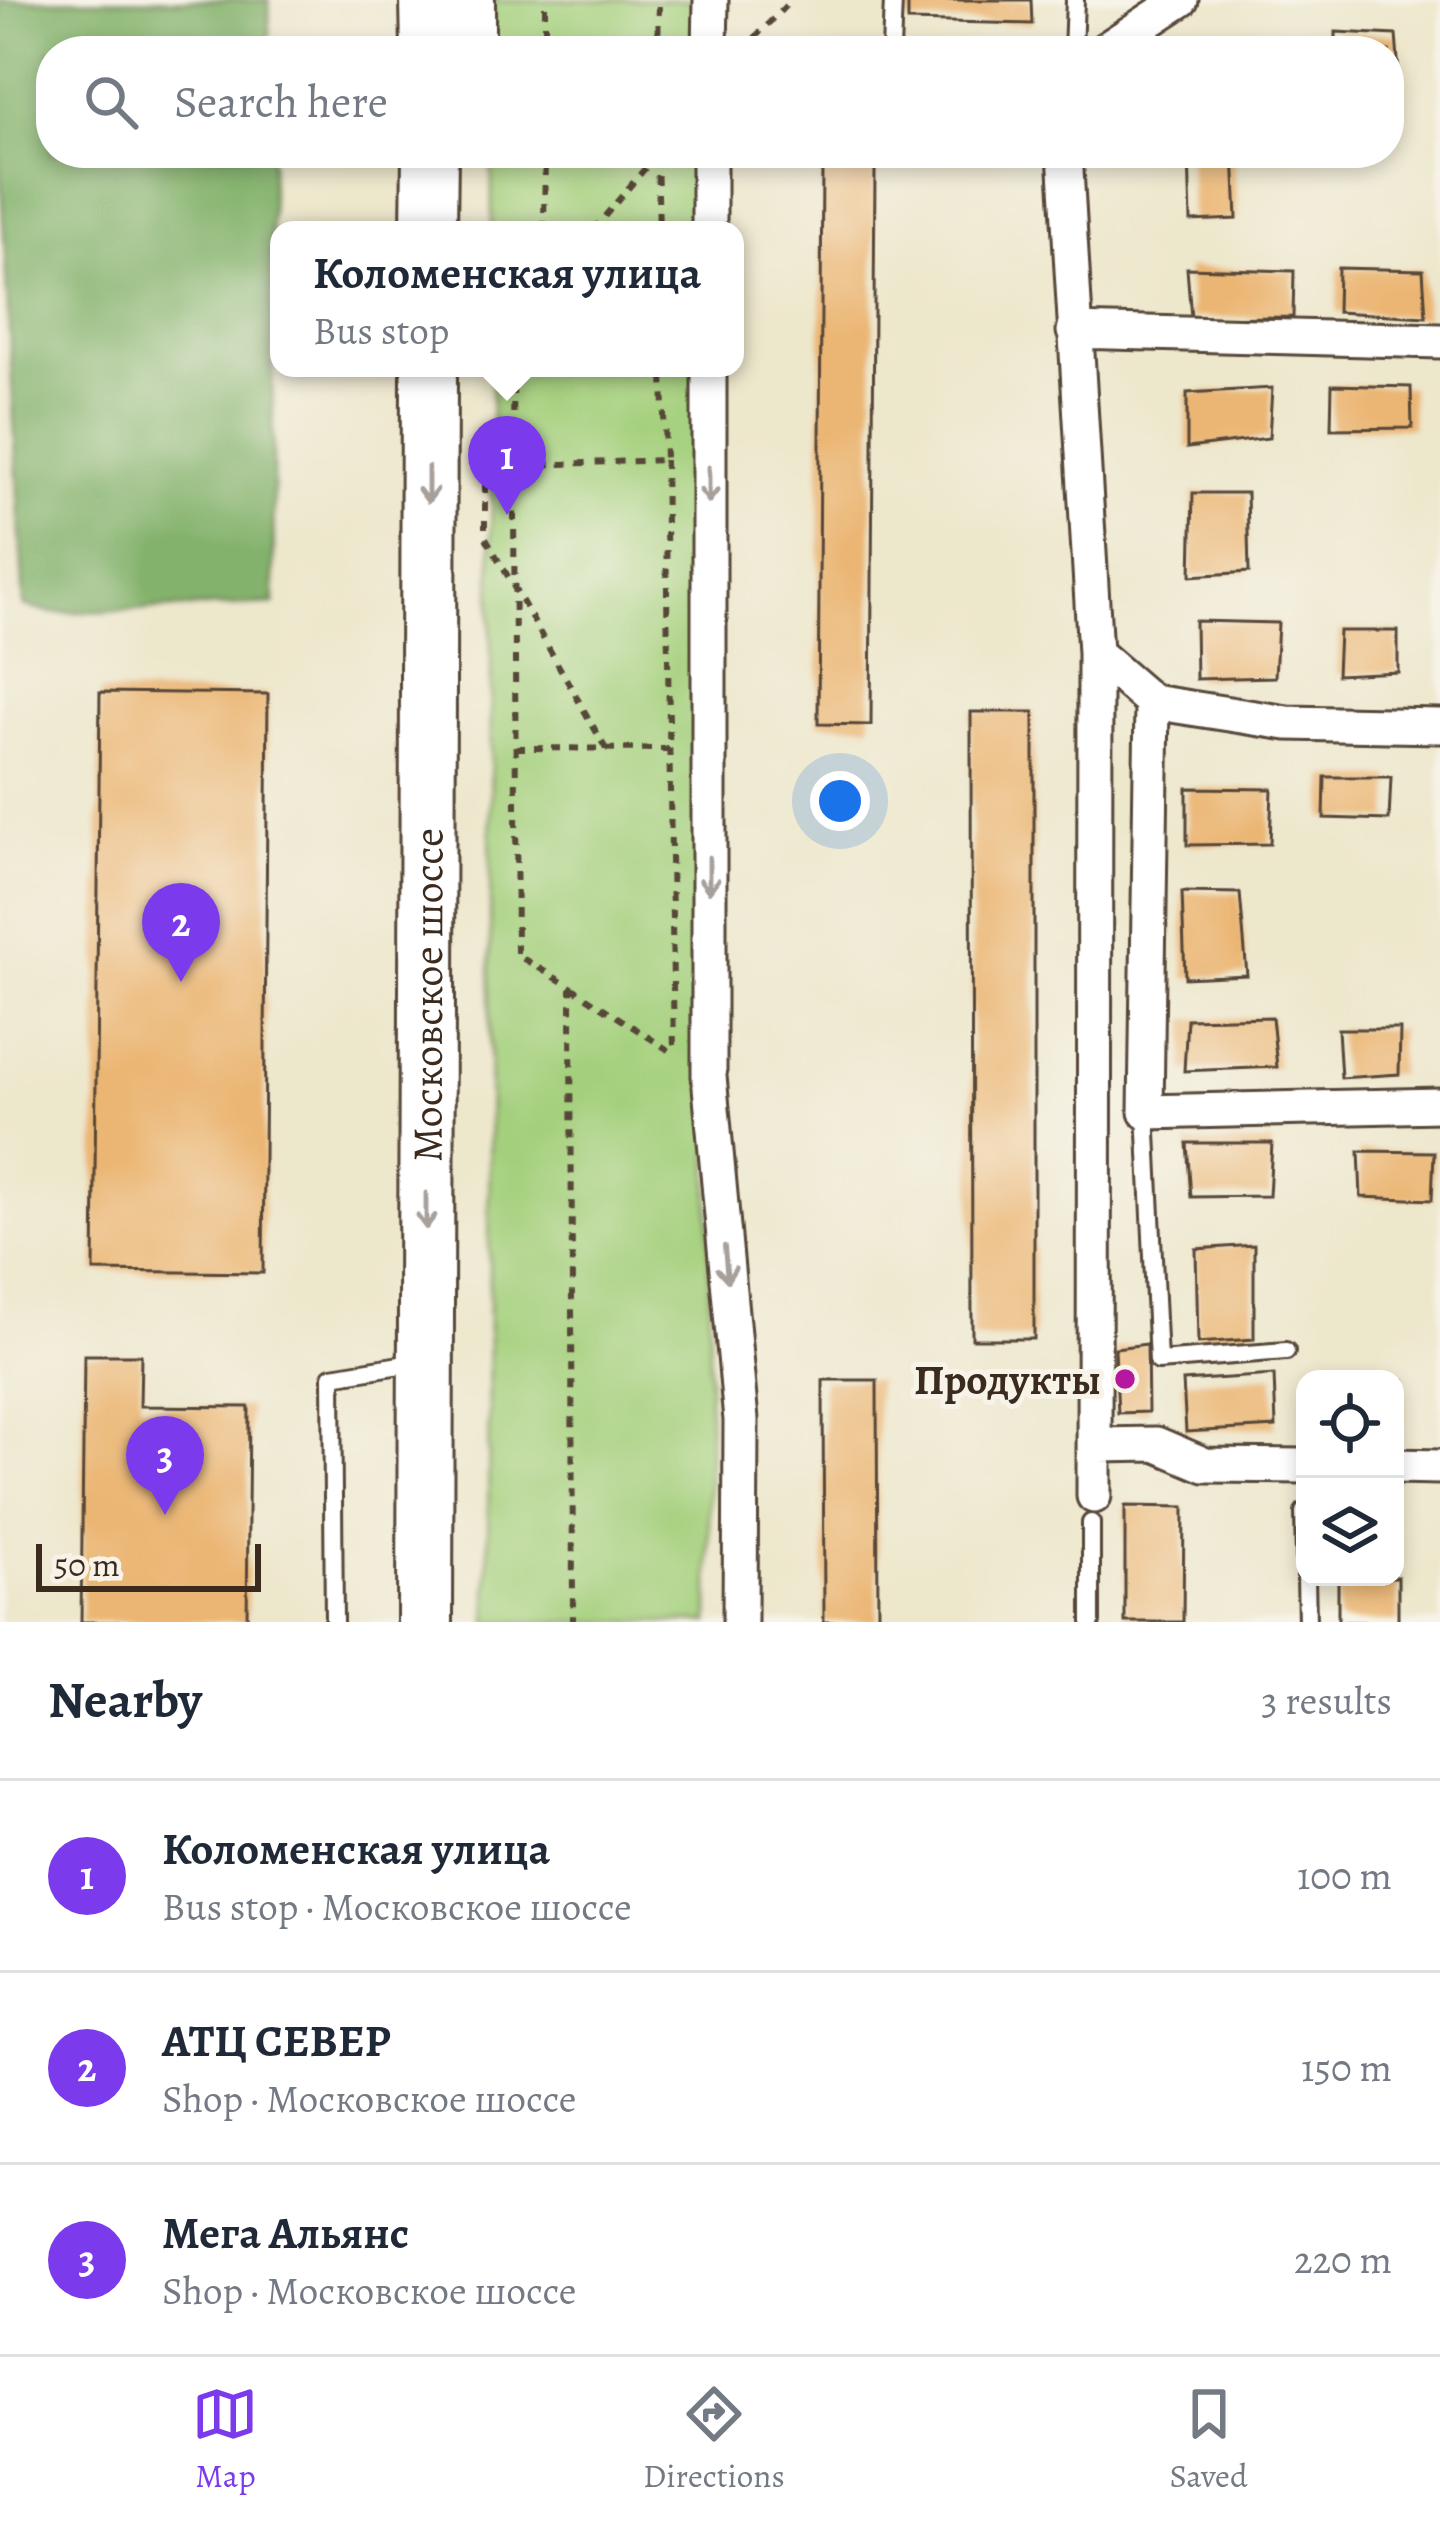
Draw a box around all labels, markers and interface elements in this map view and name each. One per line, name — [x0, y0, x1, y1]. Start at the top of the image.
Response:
search box — [36, 36, 1404, 168]
icon: search — [78, 69, 144, 135]
text: Search here — [174, 71, 388, 133]
popup — [270, 221, 744, 377]
text: Коломенская улица — [313, 242, 701, 304]
text: Bus stop — [313, 304, 449, 357]
pin: 1 — [468, 416, 546, 515]
one-way arrow — [417, 465, 439, 504]
one-way arrow — [698, 465, 720, 504]
your location — [810, 771, 870, 831]
street label: Московское шоссе — [398, 828, 457, 1162]
one-way arrow — [698, 855, 720, 894]
pin: 2 — [142, 883, 220, 982]
one-way arrow — [415, 1191, 437, 1230]
one-way arrow — [715, 1244, 738, 1283]
place label: Продукты — [914, 1351, 1101, 1408]
marker: Продукты — [1112, 1366, 1138, 1392]
map controls — [1296, 1370, 1404, 1586]
button: locate — [1296, 1370, 1404, 1478]
pin: 3 — [126, 1416, 204, 1515]
button: layers — [1296, 1478, 1404, 1586]
scale bar — [36, 1538, 261, 1591]
text: 50 m — [54, 1542, 120, 1587]
text: Nearby — [48, 1665, 202, 1735]
text: 3 results — [1261, 1674, 1392, 1727]
text: Коломенская улица — [162, 1818, 550, 1880]
text: 1 — [80, 1849, 94, 1902]
text: 100 m — [1297, 1849, 1392, 1902]
text: Bus stop · Московское шоссе — [162, 1880, 632, 1933]
text: АТЦ СЕВЕР — [162, 2010, 390, 2072]
text: 2 — [78, 2041, 96, 2094]
text: 150 m — [1301, 2041, 1392, 2094]
text: Shop · Московское шоссе — [162, 2072, 577, 2125]
text: Мега Альянс — [162, 2202, 409, 2264]
text: 3 — [79, 2233, 95, 2286]
text: 220 m — [1294, 2233, 1392, 2286]
text: Shop · Московское шоссе — [162, 2264, 577, 2317]
tab: Map — [192, 2381, 258, 2498]
tab: Directions — [643, 2381, 785, 2498]
tab: Saved — [1169, 2381, 1248, 2498]

